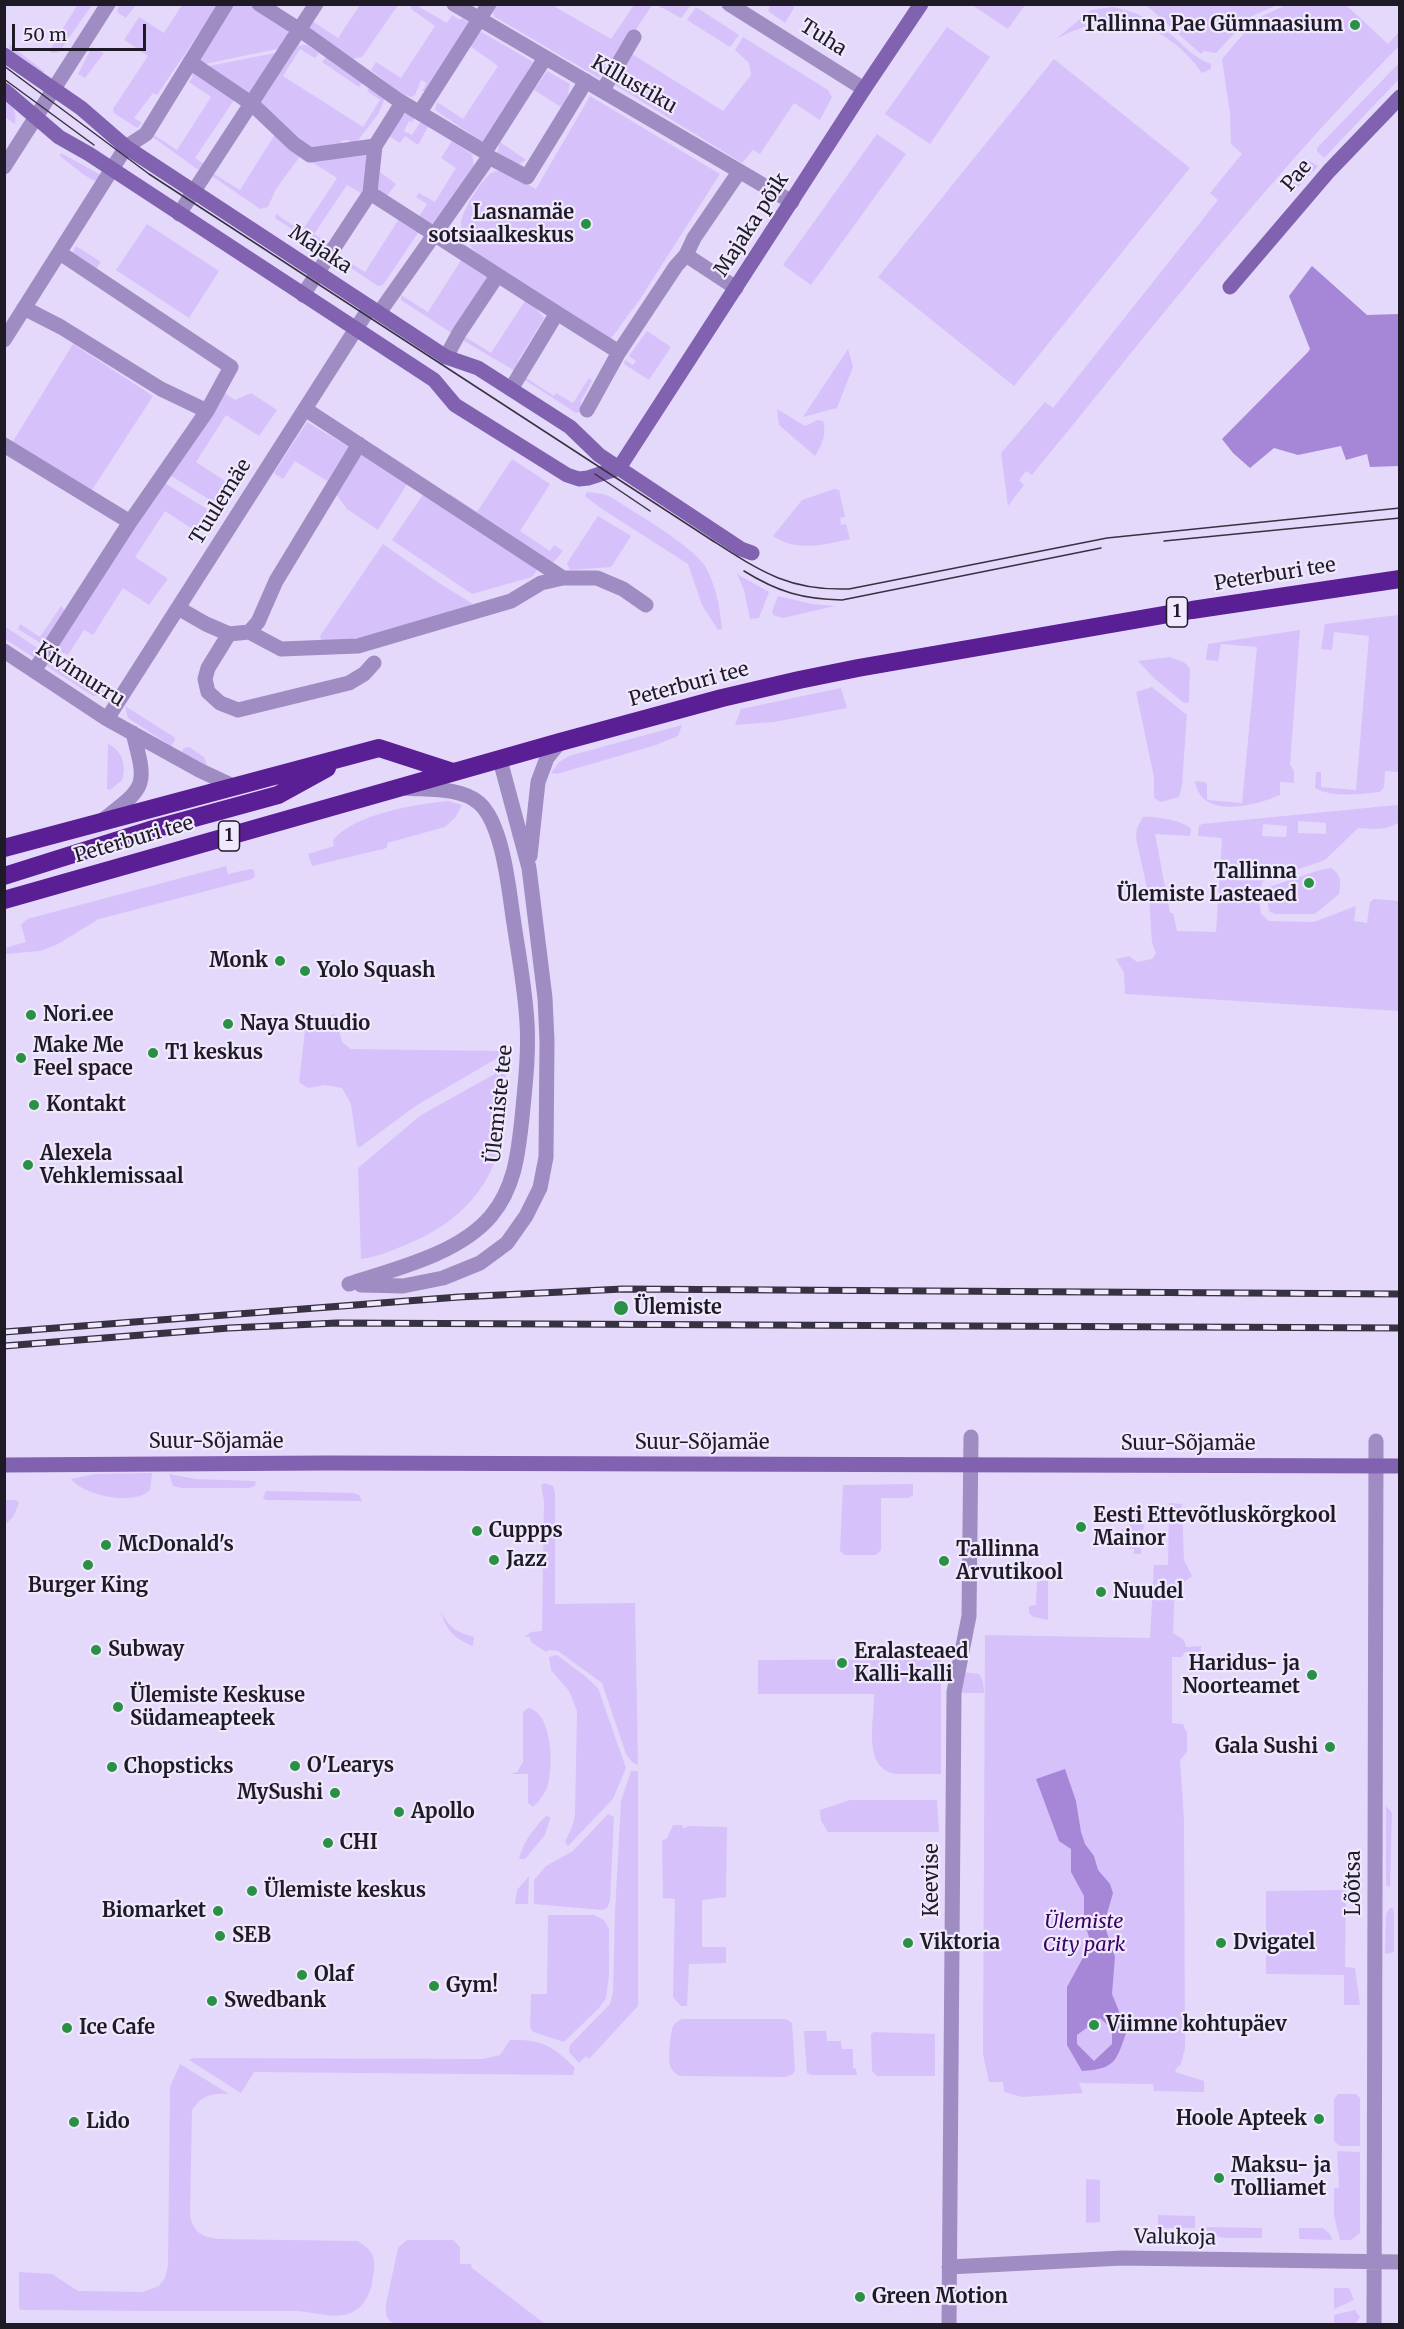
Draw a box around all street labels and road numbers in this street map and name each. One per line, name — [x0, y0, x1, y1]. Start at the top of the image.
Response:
street label: Tuha — [795, 15, 851, 61]
street label: Killustiku — [587, 51, 681, 119]
street label: Pae — [1277, 155, 1317, 197]
street label: Majaka põik — [710, 169, 794, 281]
street label: Majaka — [284, 221, 356, 279]
street label: Tuulemäe — [185, 455, 257, 549]
street label: Peterburi tee — [1212, 554, 1338, 596]
road number: 1 — [1166, 597, 1188, 627]
street label: Kivimurru — [31, 637, 129, 713]
street label: Peterburi tee — [627, 657, 751, 713]
street label: Peterburi tee — [72, 812, 196, 868]
road number: 1 — [218, 821, 240, 851]
street label: Ülemiste tee — [482, 1044, 518, 1164]
street label: Suur-Sõjamäe — [149, 1430, 283, 1454]
street label: Suur-Sõjamäe — [635, 1431, 769, 1455]
street label: Suur-Sõjamäe — [1121, 1432, 1255, 1456]
street label: Keevise — [920, 1843, 944, 1917]
street label: Lõõtsa — [1342, 1850, 1366, 1916]
street label: Valukoja — [1134, 2225, 1216, 2251]

